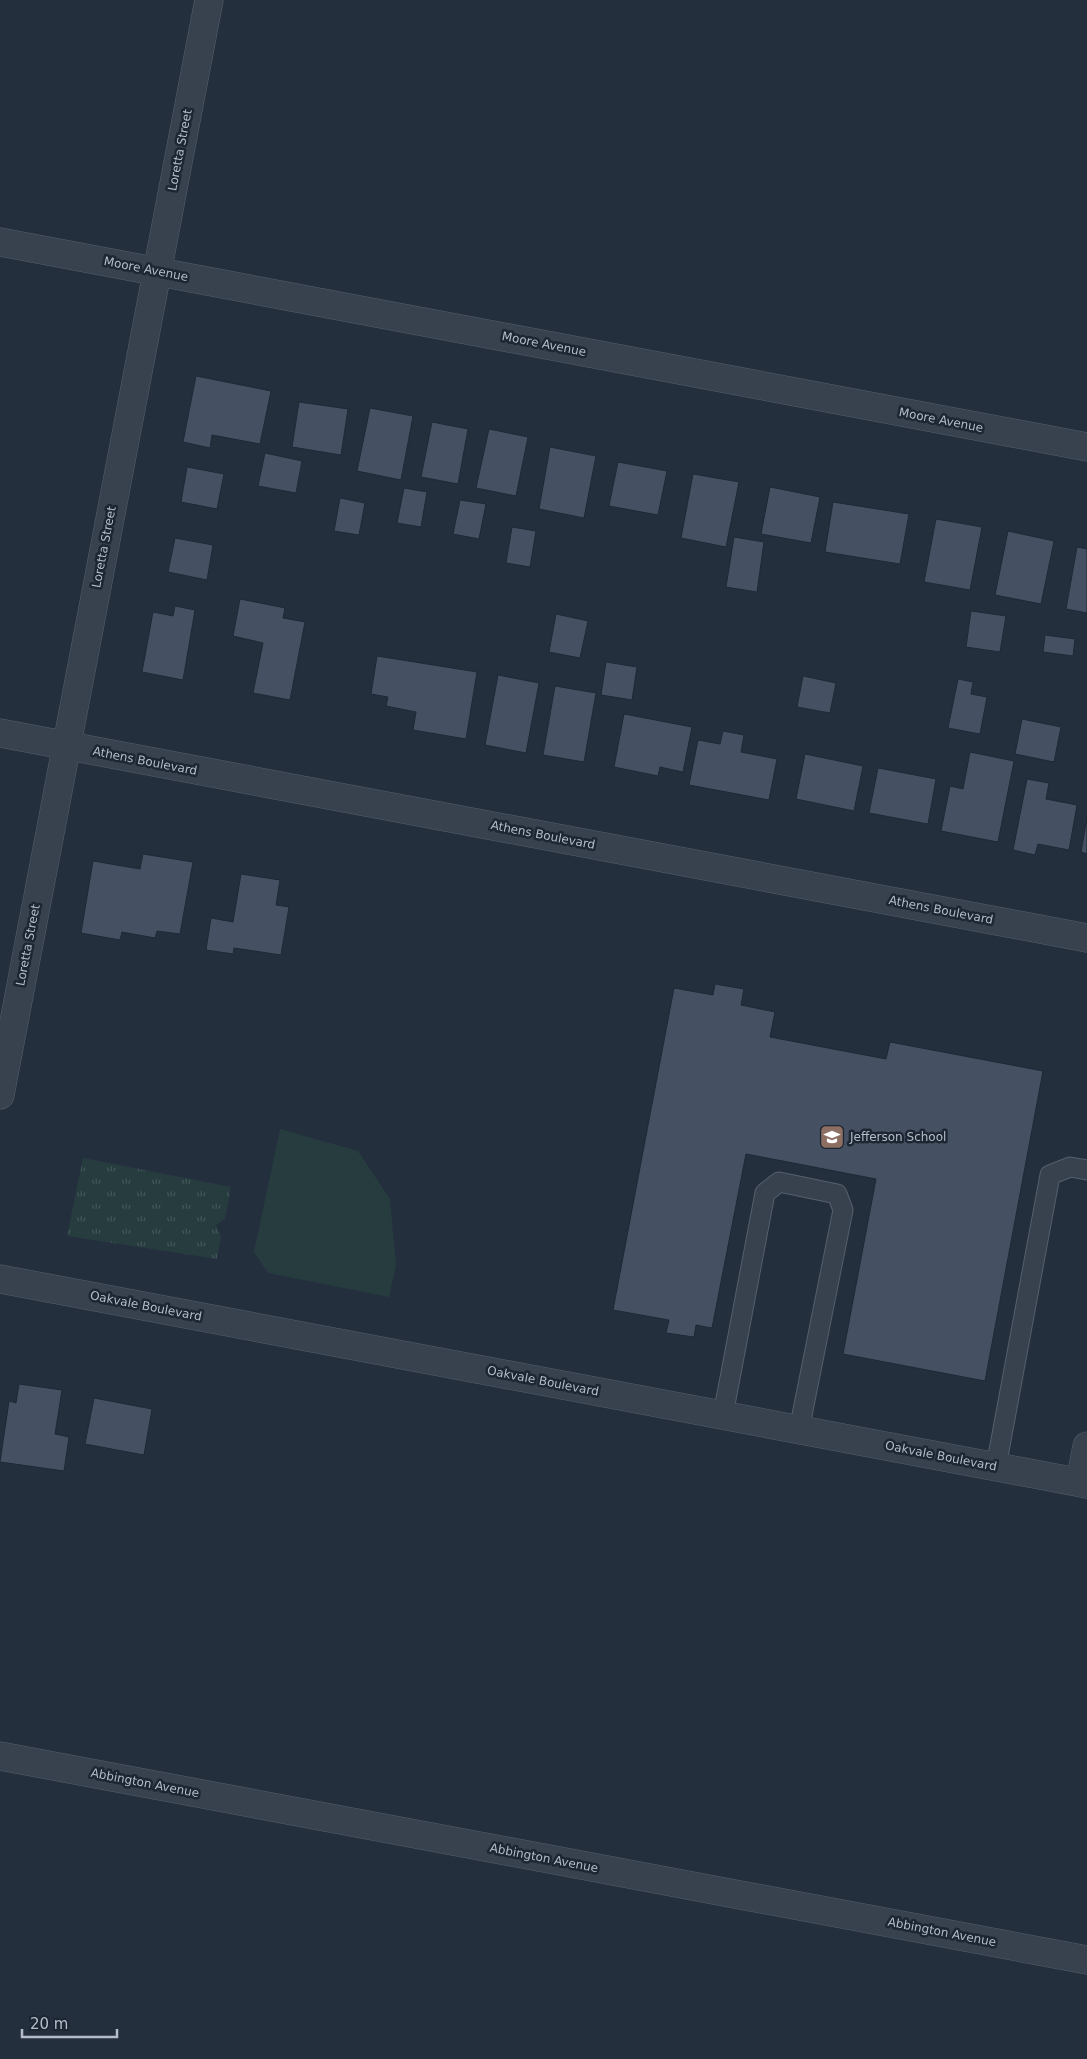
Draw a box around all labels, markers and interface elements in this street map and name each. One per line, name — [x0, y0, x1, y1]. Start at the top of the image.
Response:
street label: Loretta Street — [165, 108, 195, 192]
street label: Moore Avenue — [103, 254, 189, 284]
street label: Moore Avenue — [501, 329, 587, 359]
street label: Moore Avenue — [898, 405, 984, 435]
street label: Loretta Street — [89, 505, 119, 589]
street label: Athens Boulevard — [92, 744, 198, 778]
street label: Athens Boulevard — [490, 818, 596, 852]
street label: Athens Boulevard — [888, 893, 994, 927]
street label: Loretta Street — [13, 903, 43, 987]
school or university icon: Jefferson School — [819, 1124, 845, 1150]
place label: Jefferson School — [849, 1130, 946, 1144]
street label: Oakvale Boulevard — [89, 1288, 203, 1324]
street label: Oakvale Boulevard — [486, 1363, 600, 1399]
street label: Oakvale Boulevard — [884, 1438, 998, 1474]
street label: Abbington Avenue — [90, 1766, 200, 1800]
street label: Abbington Avenue — [489, 1841, 599, 1875]
street label: Abbington Avenue — [887, 1915, 997, 1949]
scale bar — [22, 2006, 118, 2038]
text: 20 m — [30, 2015, 68, 2033]

